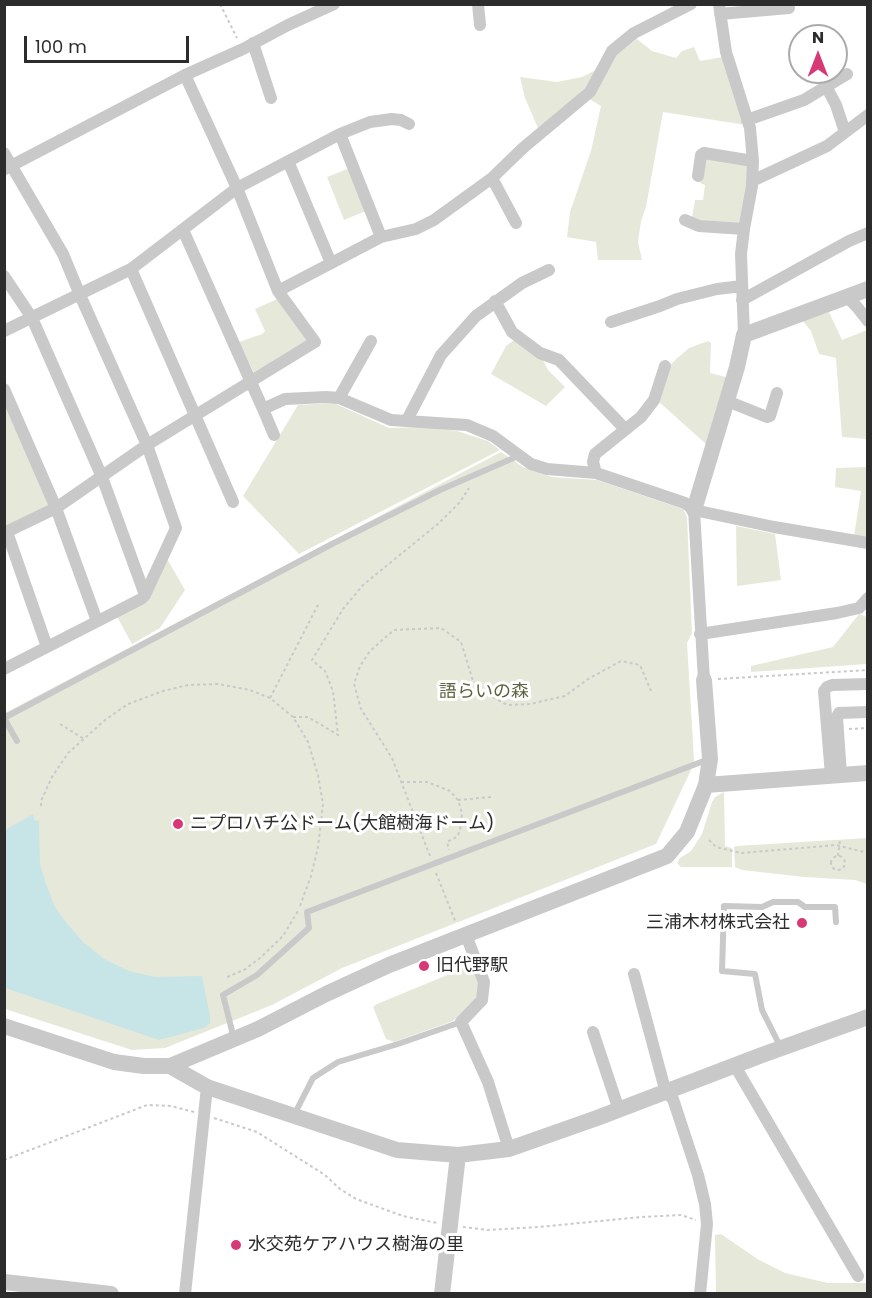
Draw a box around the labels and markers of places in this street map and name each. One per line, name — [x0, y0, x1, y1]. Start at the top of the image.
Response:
place label: ニプロハチ公ドーム(大館樹海ドーム) — [190, 813, 494, 835]
marker: ニプロハチ公ドーム(大館樹海ドーム) — [171, 817, 185, 831]
place label: 三浦木材株式会社 — [646, 912, 790, 934]
marker: 三浦木材株式会社 — [795, 916, 809, 930]
place label: 旧代野駅 — [436, 955, 508, 977]
marker: 旧代野駅 — [417, 959, 431, 973]
place label: 水交苑ケアハウス樹海の里 — [248, 1234, 464, 1256]
marker: 水交苑ケアハウス樹海の里 — [229, 1238, 243, 1252]

